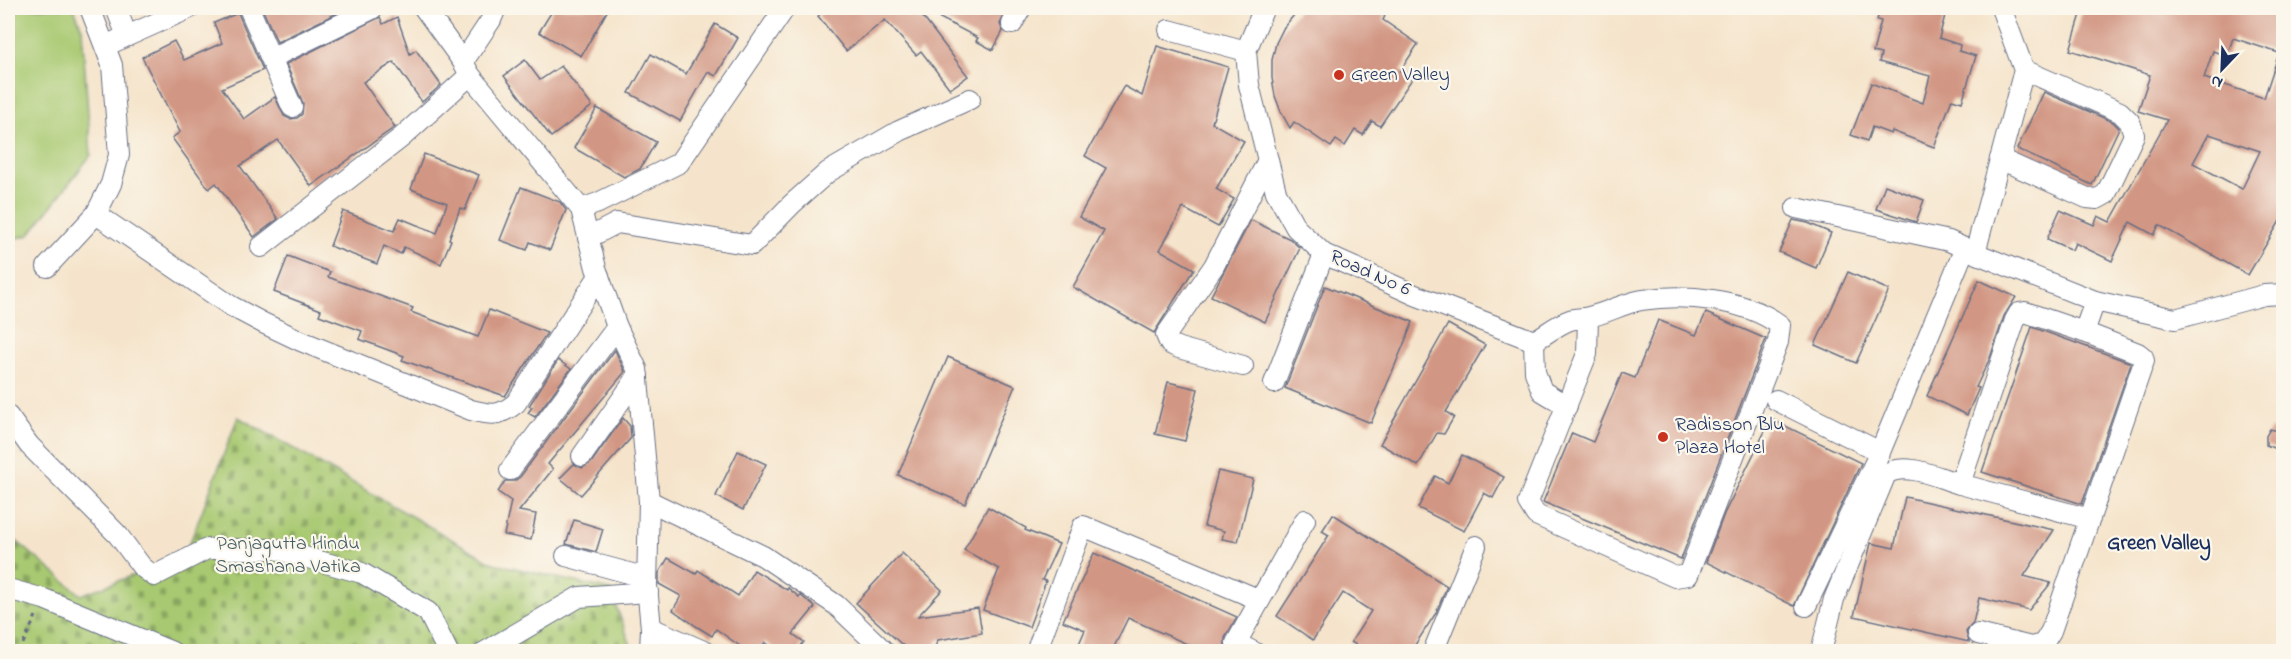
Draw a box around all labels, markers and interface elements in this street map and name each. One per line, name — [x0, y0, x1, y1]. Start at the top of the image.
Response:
north arrow — [2192, 39, 2252, 99]
place label: Green Valley — [1351, 61, 1450, 90]
marker: Green Valley — [1332, 68, 1346, 82]
text: N — [2207, 68, 2227, 94]
street label: Road No 6 — [1325, 243, 1415, 305]
place label: Radisson Blu Plaza Hotel — [1675, 411, 1784, 463]
marker: Radisson Blu Plaza Hotel — [1656, 430, 1670, 444]
district label: Green Valley — [2107, 529, 2211, 561]
park label: Panjagutta Hindu Smashana Vatika — [215, 530, 361, 582]

